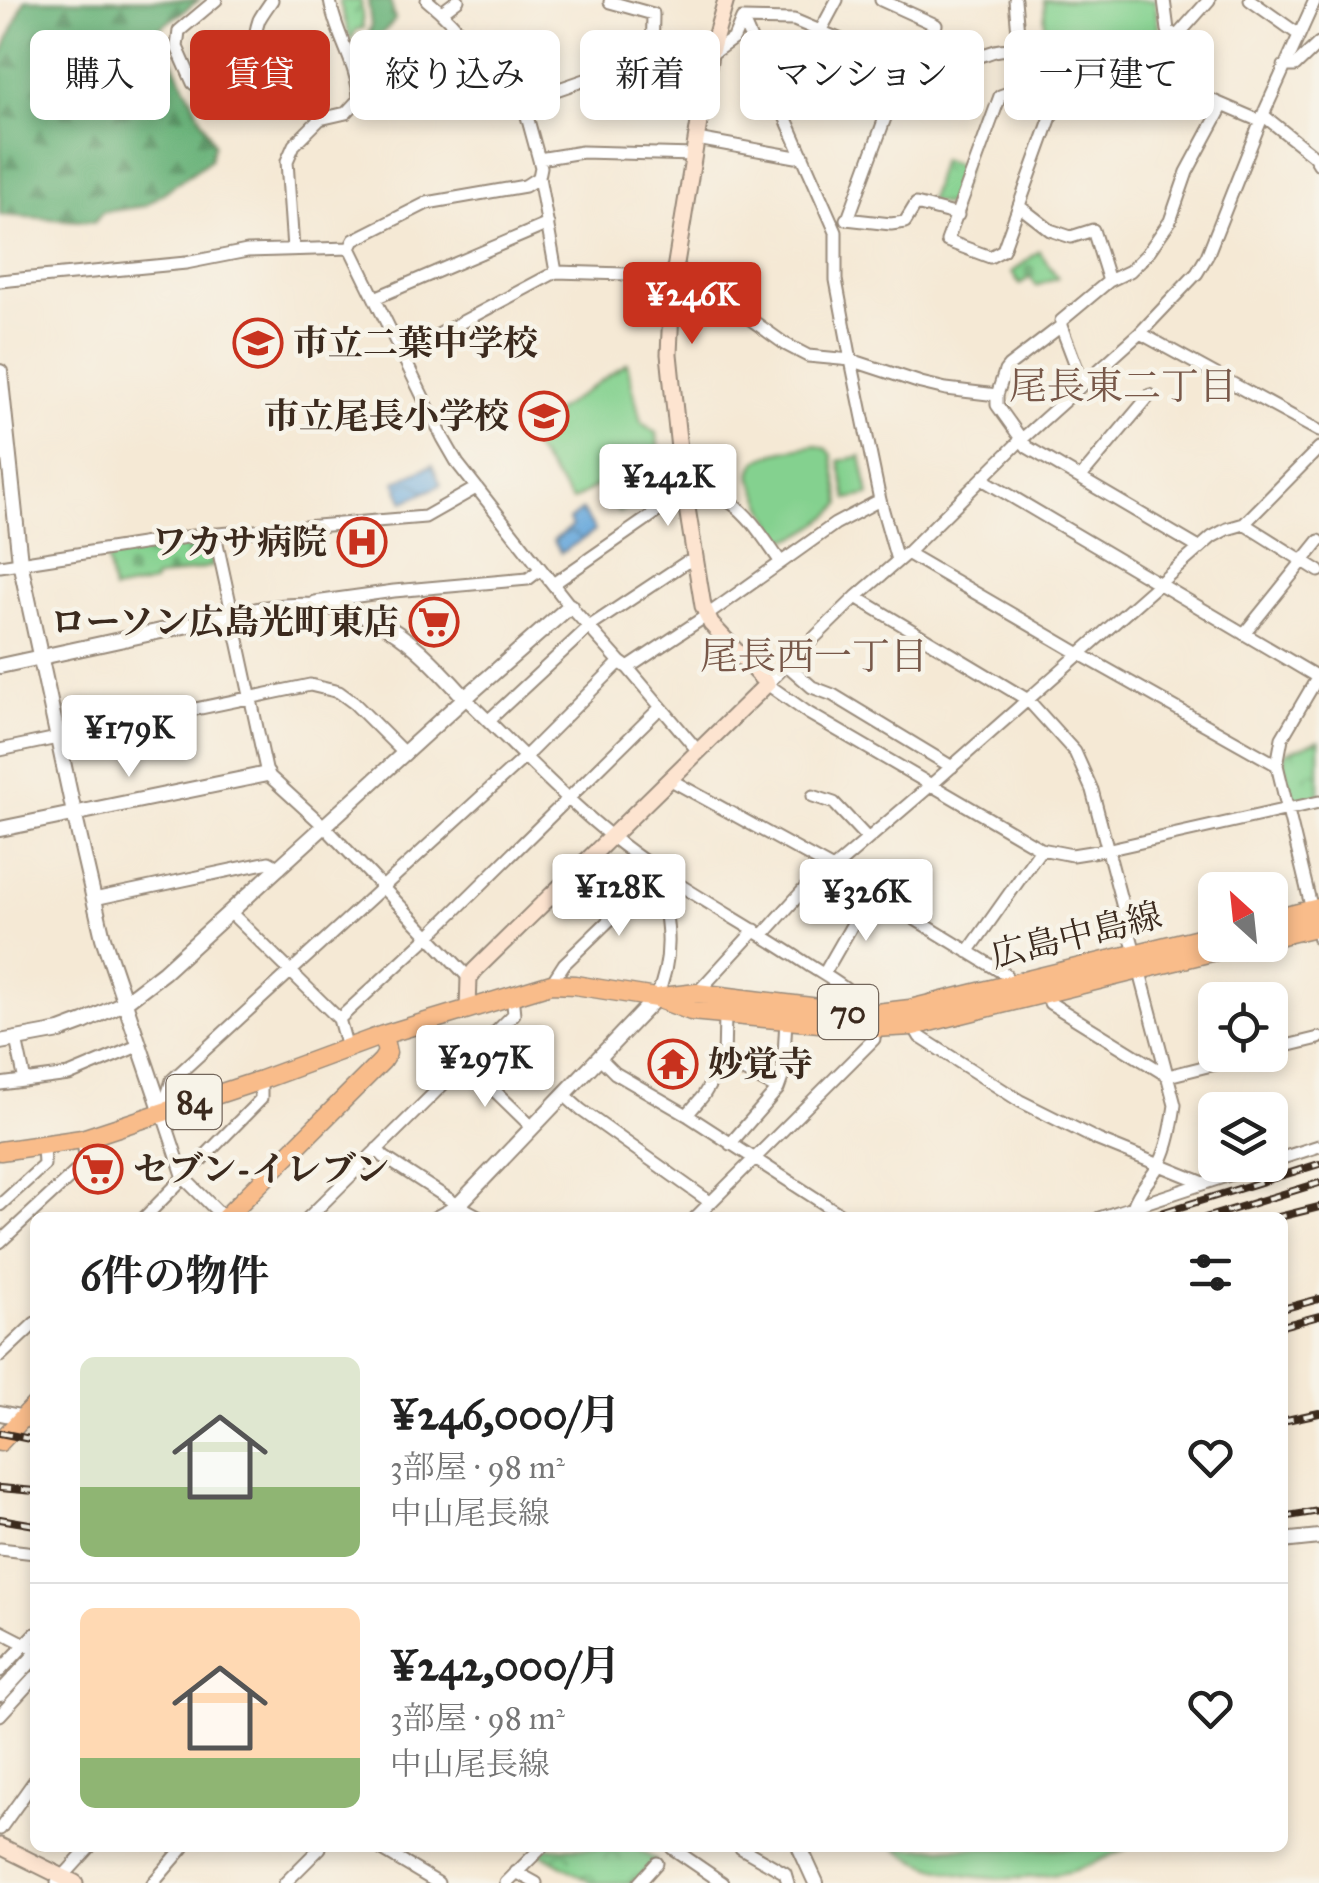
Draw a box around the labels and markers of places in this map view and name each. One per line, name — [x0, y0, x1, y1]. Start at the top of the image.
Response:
pin: ¥246K — [622, 262, 762, 347]
school or university icon: 市立二葉中学校 — [232, 317, 284, 369]
place label: 市立二葉中学校 — [293, 322, 538, 365]
school or university icon: 市立尾長小学校 — [518, 390, 570, 442]
place label: 市立尾長小学校 — [264, 395, 509, 438]
pin: ¥242K — [598, 444, 738, 529]
hospital icon: ワカサ病院 — [336, 516, 388, 568]
place label: ワカサ病院 — [152, 521, 327, 564]
supermarket icon: ローソン広島光町東店 — [408, 596, 460, 648]
place label: ローソン広島光町東店 — [50, 601, 399, 644]
pin: ¥179K — [59, 695, 199, 780]
pin: ¥128K — [549, 854, 689, 939]
pin: ¥326K — [796, 859, 936, 944]
pin: ¥297K — [415, 1025, 555, 1110]
temple icon: 妙覚寺 — [647, 1038, 699, 1090]
place label: 妙覚寺 — [708, 1043, 813, 1086]
supermarket icon: セブン-イレブン — [72, 1143, 124, 1195]
place label: セブン-イレブン — [133, 1148, 390, 1191]

